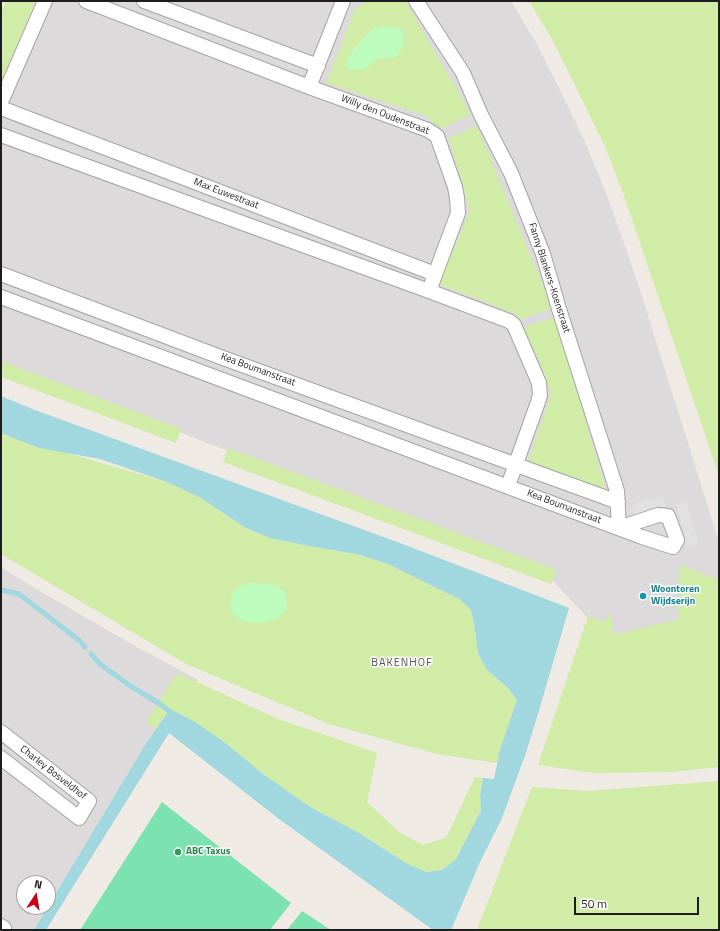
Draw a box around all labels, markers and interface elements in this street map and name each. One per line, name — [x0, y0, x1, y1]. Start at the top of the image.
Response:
street label: Willy den Oudenstraat — [339, 93, 431, 137]
street label: Max Euwestraat — [192, 176, 260, 212]
street label: Fanny Blankers-Koenstraat — [526, 221, 572, 335]
street label: Kea Boumanstraat — [219, 351, 297, 389]
street label: Kea Boumanstraat — [525, 487, 603, 527]
place label: Woontoren Wijdserijn — [651, 584, 700, 608]
marker: Woontoren Wijdserijn — [638, 591, 648, 601]
district label: BAKENHOF — [371, 656, 433, 670]
street label: Charley Bosveldhof — [17, 743, 89, 803]
place label: ABC Taxus — [186, 846, 230, 858]
marker: ABC Taxus — [173, 847, 183, 857]
north arrow — [16, 875, 56, 915]
text: N — [33, 876, 44, 893]
scale bar — [576, 889, 701, 915]
text: 50 m — [581, 894, 607, 913]

